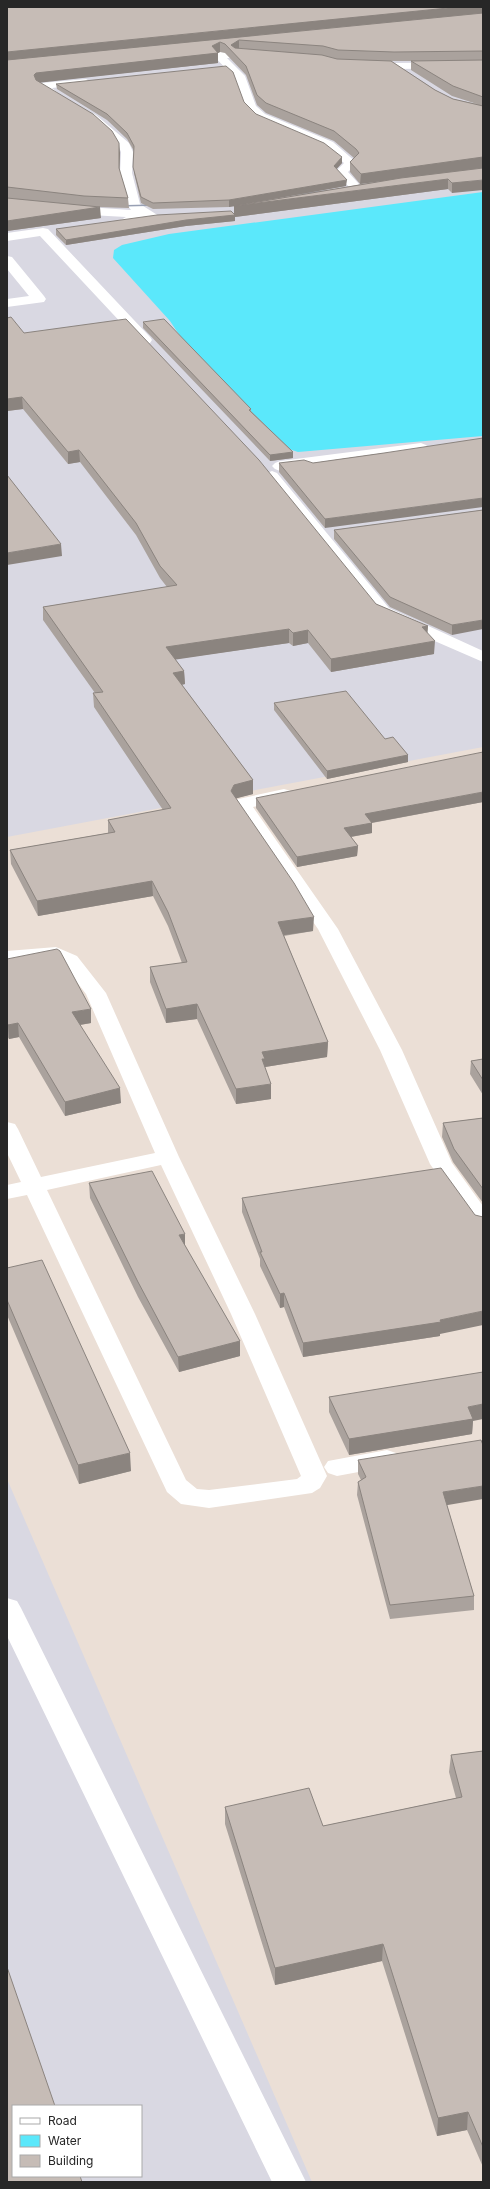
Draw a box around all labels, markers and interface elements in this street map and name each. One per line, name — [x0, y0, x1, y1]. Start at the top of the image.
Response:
legend — [12, 2105, 142, 2177]
text: Road — [48, 2113, 77, 2128]
text: Water — [48, 2133, 82, 2148]
text: Building — [48, 2153, 93, 2168]

